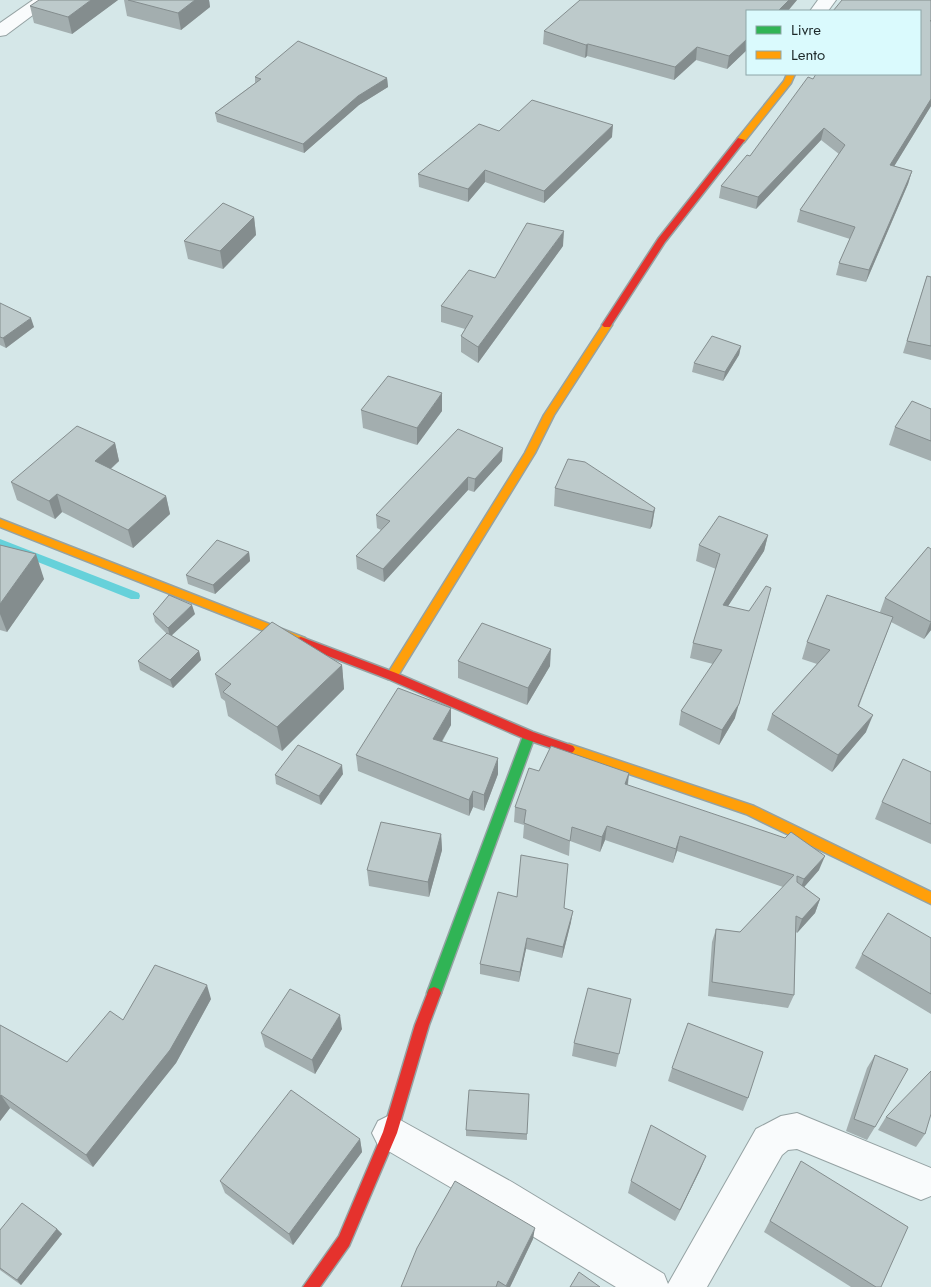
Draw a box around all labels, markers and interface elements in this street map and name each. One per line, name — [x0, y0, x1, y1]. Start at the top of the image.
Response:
legend — [746, 10, 921, 75]
text: Livre — [791, 19, 821, 41]
text: Lento — [791, 44, 825, 66]

